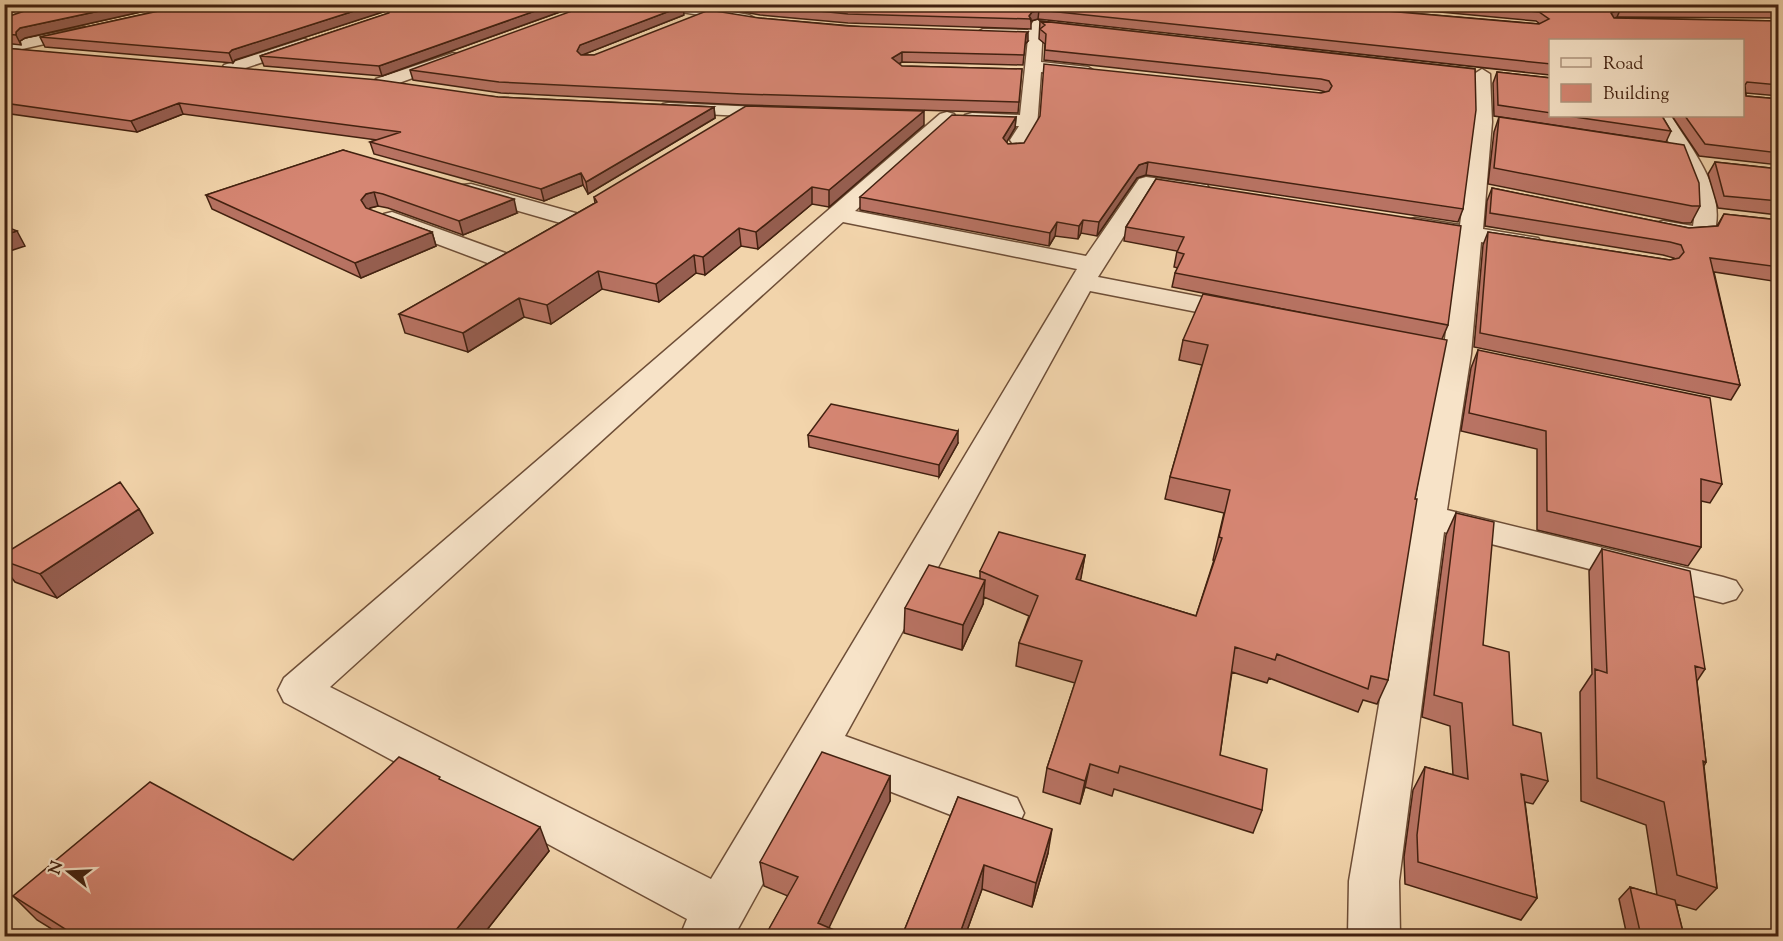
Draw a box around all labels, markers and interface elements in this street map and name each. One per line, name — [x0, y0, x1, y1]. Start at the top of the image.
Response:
legend — [1549, 39, 1744, 117]
text: Road — [1603, 52, 1643, 78]
text: Building — [1603, 82, 1669, 108]
north arrow — [39, 842, 99, 902]
text: N — [44, 858, 70, 878]

